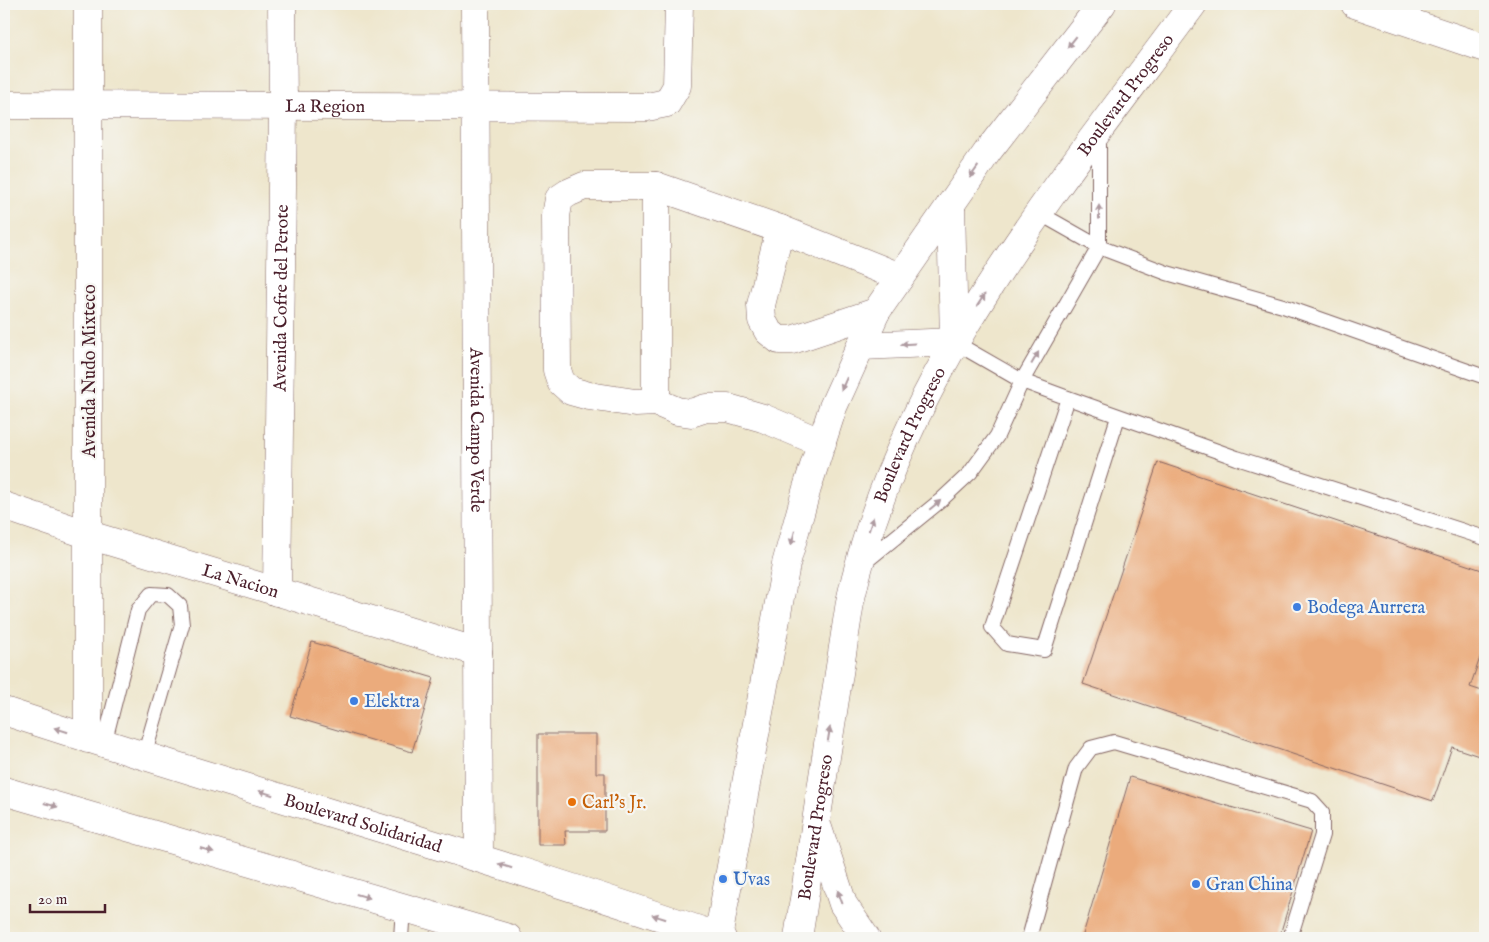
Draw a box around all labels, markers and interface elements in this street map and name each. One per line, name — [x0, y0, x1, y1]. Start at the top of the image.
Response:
street label: Boulevard Progreso — [1073, 29, 1180, 161]
one-way arrow — [1067, 35, 1078, 48]
street label: La Region — [285, 96, 365, 119]
one-way arrow — [969, 165, 979, 178]
street label: Avenida Cofre del Perote — [269, 204, 295, 393]
one-way arrow — [1095, 204, 1103, 220]
street label: Avenida Nudo Mixteco — [79, 284, 102, 459]
one-way arrow — [976, 294, 986, 307]
one-way arrow — [899, 341, 915, 349]
street label: Avenida Campo Verde — [464, 346, 487, 513]
one-way arrow — [1031, 351, 1040, 364]
street label: Boulevard Progreso — [870, 363, 952, 506]
one-way arrow — [839, 377, 847, 391]
one-way arrow — [929, 500, 941, 511]
one-way arrow — [867, 516, 875, 531]
one-way arrow — [789, 531, 797, 546]
street label: La Nacion — [199, 560, 282, 605]
place label: Bodega Aurrera — [1307, 597, 1426, 620]
marker: Bodega Aurrera — [1291, 601, 1303, 613]
place label: Elektra — [364, 691, 420, 714]
marker: Elektra — [348, 695, 360, 707]
one-way arrow — [53, 726, 68, 733]
one-way arrow — [826, 726, 834, 742]
street label: Boulevard Progreso — [794, 753, 839, 902]
one-way arrow — [258, 788, 273, 796]
street label: Boulevard Solidaridad — [281, 789, 445, 859]
place label: Carl's Jr. — [582, 792, 646, 815]
marker: Carl's Jr. — [566, 796, 578, 808]
one-way arrow — [43, 801, 58, 809]
one-way arrow — [199, 847, 214, 855]
one-way arrow — [497, 862, 512, 870]
place label: Uvas — [733, 869, 770, 892]
marker: Uvas — [717, 873, 729, 885]
place label: Gran China — [1206, 874, 1293, 897]
marker: Gran China — [1190, 878, 1202, 890]
scale bar — [30, 882, 105, 914]
one-way arrow — [836, 889, 844, 904]
text: 20 m — [38, 890, 68, 909]
one-way arrow — [355, 892, 370, 900]
one-way arrow — [652, 913, 667, 921]

